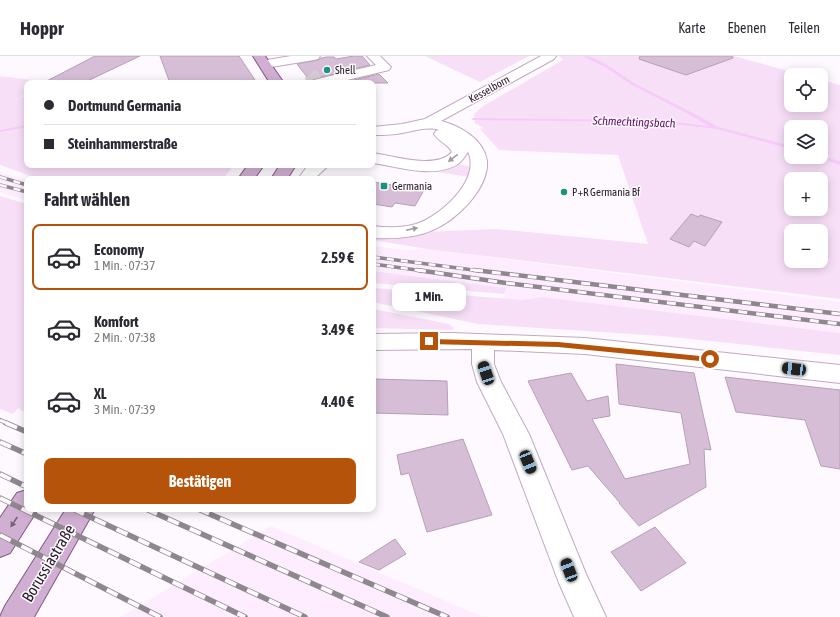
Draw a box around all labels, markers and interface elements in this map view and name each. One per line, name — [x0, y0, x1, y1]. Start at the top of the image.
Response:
text: Hoppr — [20, 17, 64, 39]
text: Karte — [678, 20, 705, 36]
text: Ebenen — [727, 20, 766, 36]
text: Teilen — [788, 20, 820, 36]
place label: Shell — [335, 64, 356, 76]
marker: Shell — [322, 65, 332, 75]
map controls — [784, 68, 828, 268]
button: locate — [784, 68, 828, 112]
street label: Kesselborn — [466, 73, 512, 105]
text: Dortmund Germania — [68, 97, 181, 114]
water label: Schmechtingsbach — [591, 114, 676, 130]
button: layers — [784, 120, 828, 164]
text: Steinhammerstraße — [68, 135, 178, 152]
one-way arrow — [448, 154, 459, 163]
button: + — [784, 172, 828, 216]
place label: Germania — [392, 180, 432, 192]
marker: Germania — [379, 181, 389, 191]
place label: P+R Germania Bf — [572, 186, 640, 198]
marker: P+R Germania Bf — [559, 187, 569, 197]
text: Fahrt wählen — [44, 189, 130, 210]
button: − — [784, 224, 828, 268]
one-way arrow — [406, 226, 418, 232]
icon: car — [46, 239, 82, 275]
text: Economy — [94, 241, 144, 258]
text: 2.59 € — [321, 249, 354, 266]
text: 1 Min. · 07:37 — [94, 258, 155, 273]
callout: 1 Min. — [392, 283, 466, 311]
text: 1 Min. — [415, 289, 443, 304]
icon: car — [46, 311, 82, 347]
text: Komfort — [94, 313, 139, 330]
text: 3.49 € — [321, 321, 354, 338]
text: 2 Min. · 07:38 — [94, 330, 155, 345]
route end — [420, 332, 438, 350]
route start — [701, 350, 719, 368]
car — [476, 360, 496, 386]
car — [781, 362, 807, 376]
icon: car — [46, 383, 82, 419]
text: XL — [94, 385, 107, 402]
text: 4.40 € — [321, 393, 354, 410]
text: 3 Min. · 07:39 — [94, 402, 155, 417]
car — [518, 449, 538, 475]
button: Bestätigen — [44, 458, 356, 504]
one-way arrow — [10, 516, 17, 528]
street label: Borussiastraße — [18, 521, 78, 605]
car — [559, 557, 579, 583]

